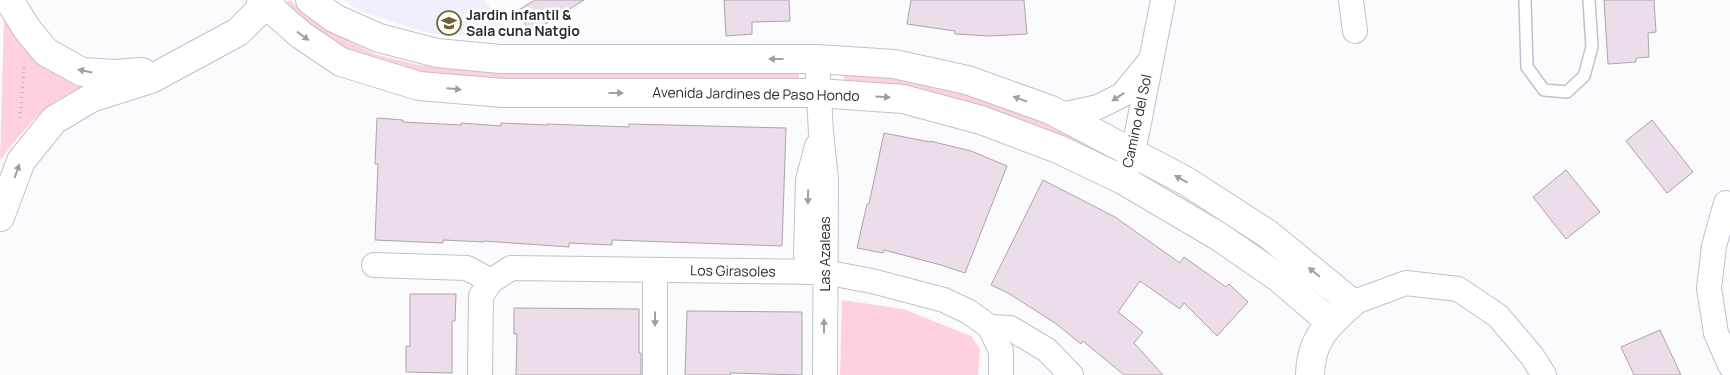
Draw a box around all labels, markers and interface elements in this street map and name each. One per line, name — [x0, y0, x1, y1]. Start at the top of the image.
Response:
place label: Jardin infantil & Sala cuna Natgio — [466, 5, 580, 40]
school or university icon: Jardin infantil & Sala cuna Natgio — [436, 10, 462, 36]
one-way arrow — [296, 31, 310, 41]
one-way arrow — [767, 55, 783, 63]
one-way arrow — [78, 67, 93, 75]
street label: Camino del Sol — [1117, 72, 1156, 169]
street label: Avenida Jardines de Paso Hondo — [652, 82, 860, 105]
one-way arrow — [446, 85, 462, 93]
one-way arrow — [608, 89, 624, 97]
one-way arrow — [1111, 92, 1124, 101]
one-way arrow — [876, 94, 892, 102]
one-way arrow — [1013, 95, 1028, 102]
one-way arrow — [13, 163, 21, 178]
one-way arrow — [1174, 175, 1189, 183]
one-way arrow — [804, 190, 812, 206]
street label: Las Azaleas — [815, 216, 834, 292]
street label: Los Girasoles — [690, 260, 776, 281]
one-way arrow — [1308, 266, 1321, 277]
one-way arrow — [651, 311, 659, 327]
one-way arrow — [820, 318, 828, 334]

